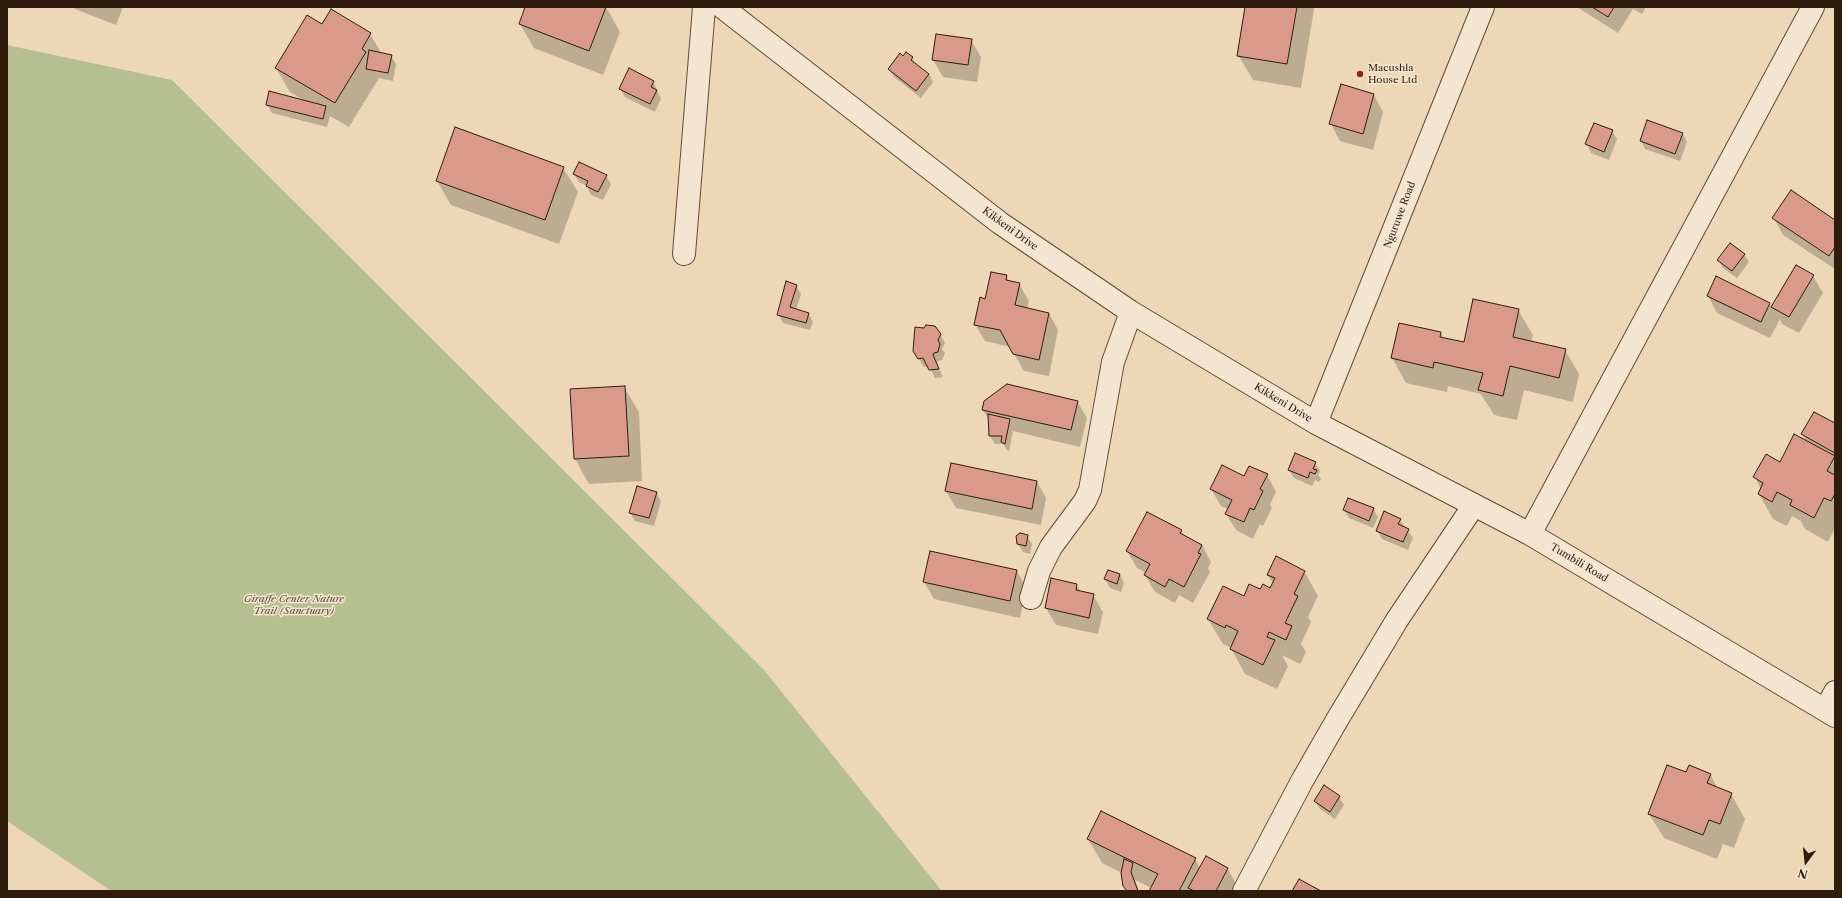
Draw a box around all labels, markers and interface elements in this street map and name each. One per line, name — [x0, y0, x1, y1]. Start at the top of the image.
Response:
place label: Macushla House Ltd — [1368, 62, 1417, 86]
marker: Macushla House Ltd — [1355, 69, 1365, 79]
street label: Nguruwe Road — [1382, 180, 1418, 250]
street label: Kikkeni Drive — [980, 205, 1040, 253]
street label: Kikkeni Drive — [1252, 381, 1314, 425]
street label: Tumbili Road — [1548, 541, 1610, 585]
park label: Giraffe Center Nature Trail (Sanctuary) — [244, 593, 344, 616]
north arrow — [1786, 842, 1826, 882]
text: N — [1796, 866, 1809, 882]

